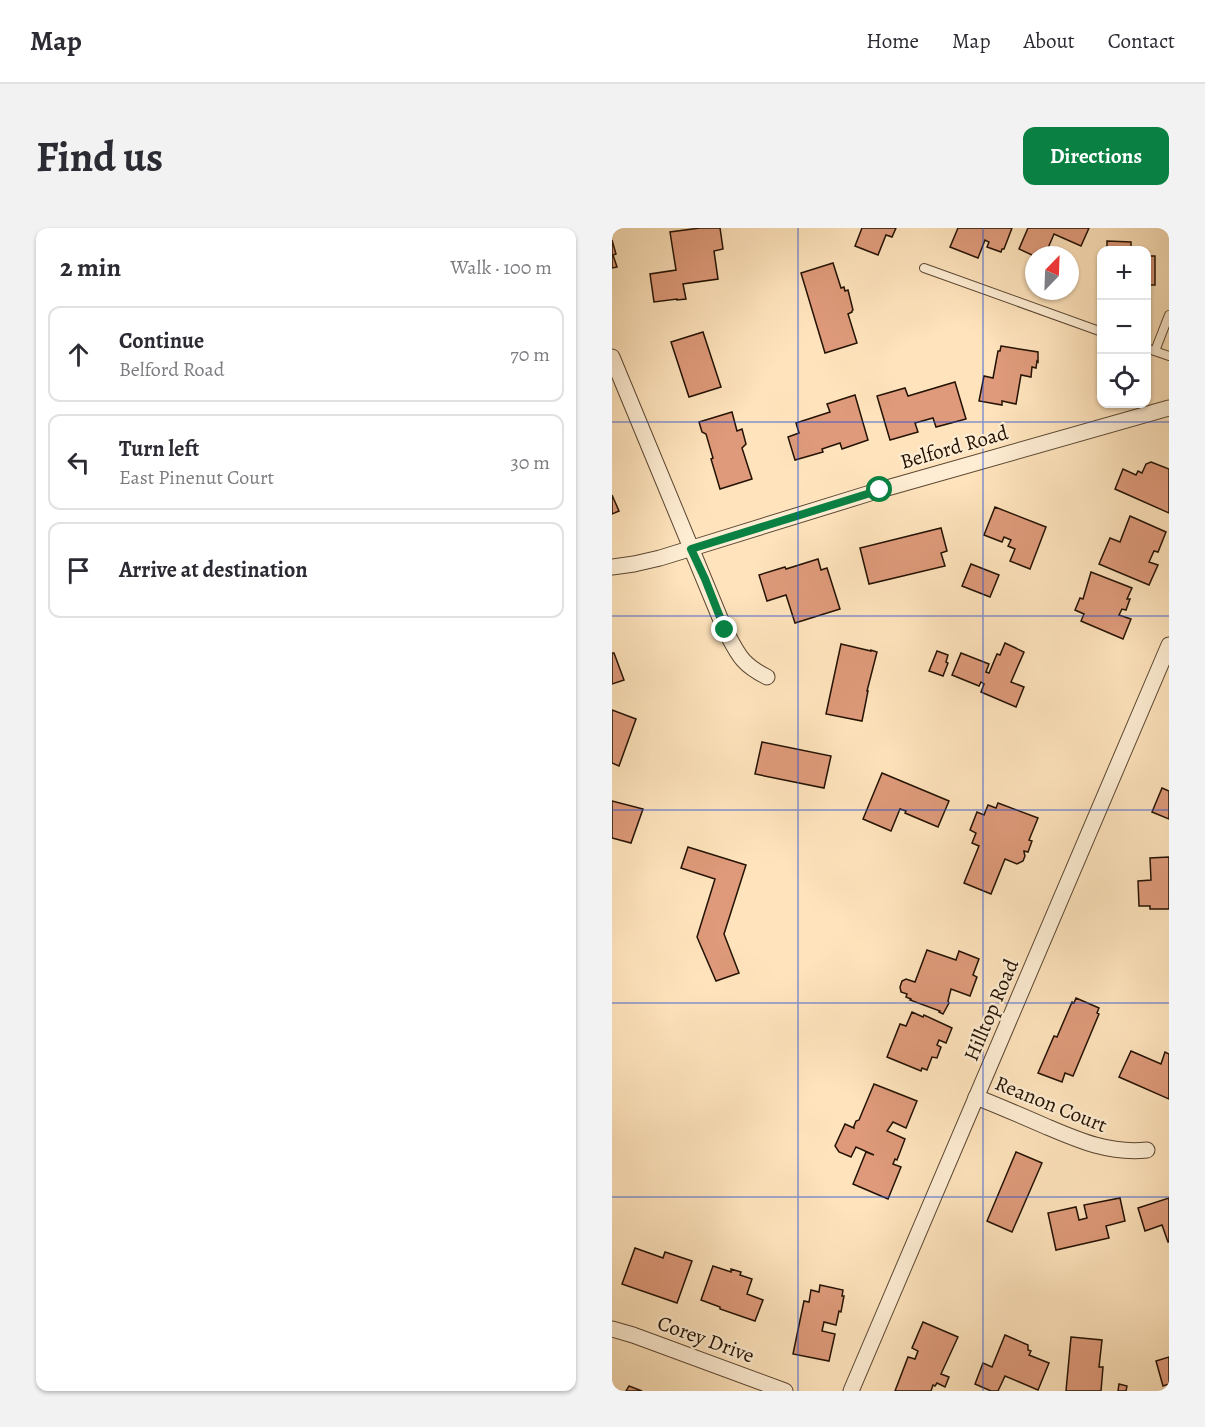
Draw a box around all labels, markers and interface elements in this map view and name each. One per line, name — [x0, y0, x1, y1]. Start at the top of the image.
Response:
text: Map — [30, 22, 82, 60]
text: Home — [866, 27, 919, 55]
text: Map — [952, 27, 990, 55]
text: About — [1023, 27, 1075, 55]
text: Contact — [1108, 27, 1175, 55]
button: Directions — [1023, 127, 1169, 185]
text: Find us — [36, 128, 163, 185]
north arrow — [1025, 246, 1079, 300]
map controls — [1097, 246, 1151, 408]
button: + — [1097, 246, 1151, 300]
text: 2 min — [60, 250, 121, 285]
text: Walk · 100 m — [450, 254, 552, 281]
button: − — [1097, 300, 1151, 354]
text: Continue — [119, 326, 204, 356]
icon: ahead — [62, 338, 95, 371]
text: 70 m — [510, 341, 550, 368]
button: locate — [1097, 354, 1151, 408]
text: Belford Road — [119, 356, 225, 383]
street label: Belford Road — [897, 418, 1012, 476]
text: Turn left — [119, 434, 199, 464]
icon: left — [62, 446, 95, 479]
text: 30 m — [510, 449, 550, 476]
text: East Pinenut Court — [119, 464, 274, 491]
route start — [866, 476, 892, 502]
icon: arrive — [62, 554, 95, 587]
text: Arrive at destination — [119, 555, 308, 585]
route end — [711, 616, 737, 642]
street label: Hilltop Road — [957, 954, 1025, 1065]
street label: Reanon Court — [991, 1069, 1111, 1139]
street label: Corey Drive — [654, 1309, 758, 1369]

